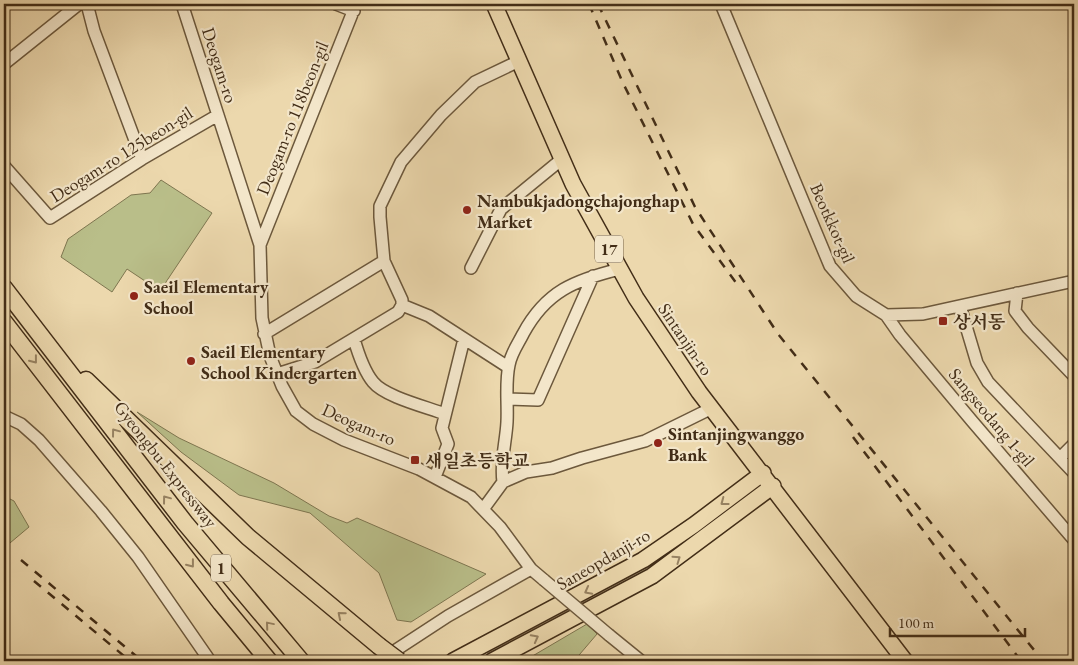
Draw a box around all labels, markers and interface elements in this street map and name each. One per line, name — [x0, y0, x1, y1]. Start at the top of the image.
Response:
street label: Deogam-ro — [197, 24, 243, 106]
street label: Deogam-ro 118beon-gil — [251, 38, 333, 198]
street label: Deogam-ro 125beon-gil — [45, 101, 197, 207]
street label: Beotkkot-gil — [805, 180, 861, 266]
place label: Nambukjadongchajonghap Market — [477, 189, 680, 233]
marker: Nambukjadongchajonghap Market — [461, 204, 473, 216]
road number: 17 — [595, 235, 623, 262]
place label: Saeil Elementary School — [144, 275, 269, 319]
marker: Saeil Elementary School — [128, 290, 140, 302]
street label: Sintanjin-ro — [653, 298, 719, 380]
place label: 상서동 — [953, 310, 1006, 333]
marker: 상서동 — [937, 315, 949, 327]
place label: Saeil Elementary School Kindergarten — [201, 340, 357, 384]
one-way arrow — [28, 354, 37, 364]
marker: Saeil Elementary School Kindergarten — [185, 355, 197, 367]
street label: Sangseodang 1-gil — [944, 363, 1040, 471]
street label: Gyeongbu Expressway — [109, 396, 223, 532]
street label: Deogam-ro — [319, 398, 399, 450]
place label: Sintanjingwanggo Bank — [668, 422, 804, 466]
one-way arrow — [113, 429, 121, 438]
marker: Sintanjingwanggo Bank — [652, 437, 664, 449]
place label: 새일초등학교 — [425, 449, 530, 472]
marker: 새일초등학교 — [409, 454, 421, 466]
one-way arrow — [164, 496, 172, 505]
one-way arrow — [721, 497, 730, 505]
street label: Saneopdanji-ro — [552, 523, 654, 595]
road number: 1 — [211, 554, 231, 582]
one-way arrow — [671, 556, 681, 565]
one-way arrow — [185, 558, 193, 567]
one-way arrow — [584, 585, 593, 595]
scale bar — [890, 605, 1026, 637]
one-way arrow — [338, 612, 347, 620]
text: 100 m — [898, 613, 935, 632]
one-way arrow — [265, 621, 274, 630]
one-way arrow — [530, 634, 539, 644]

